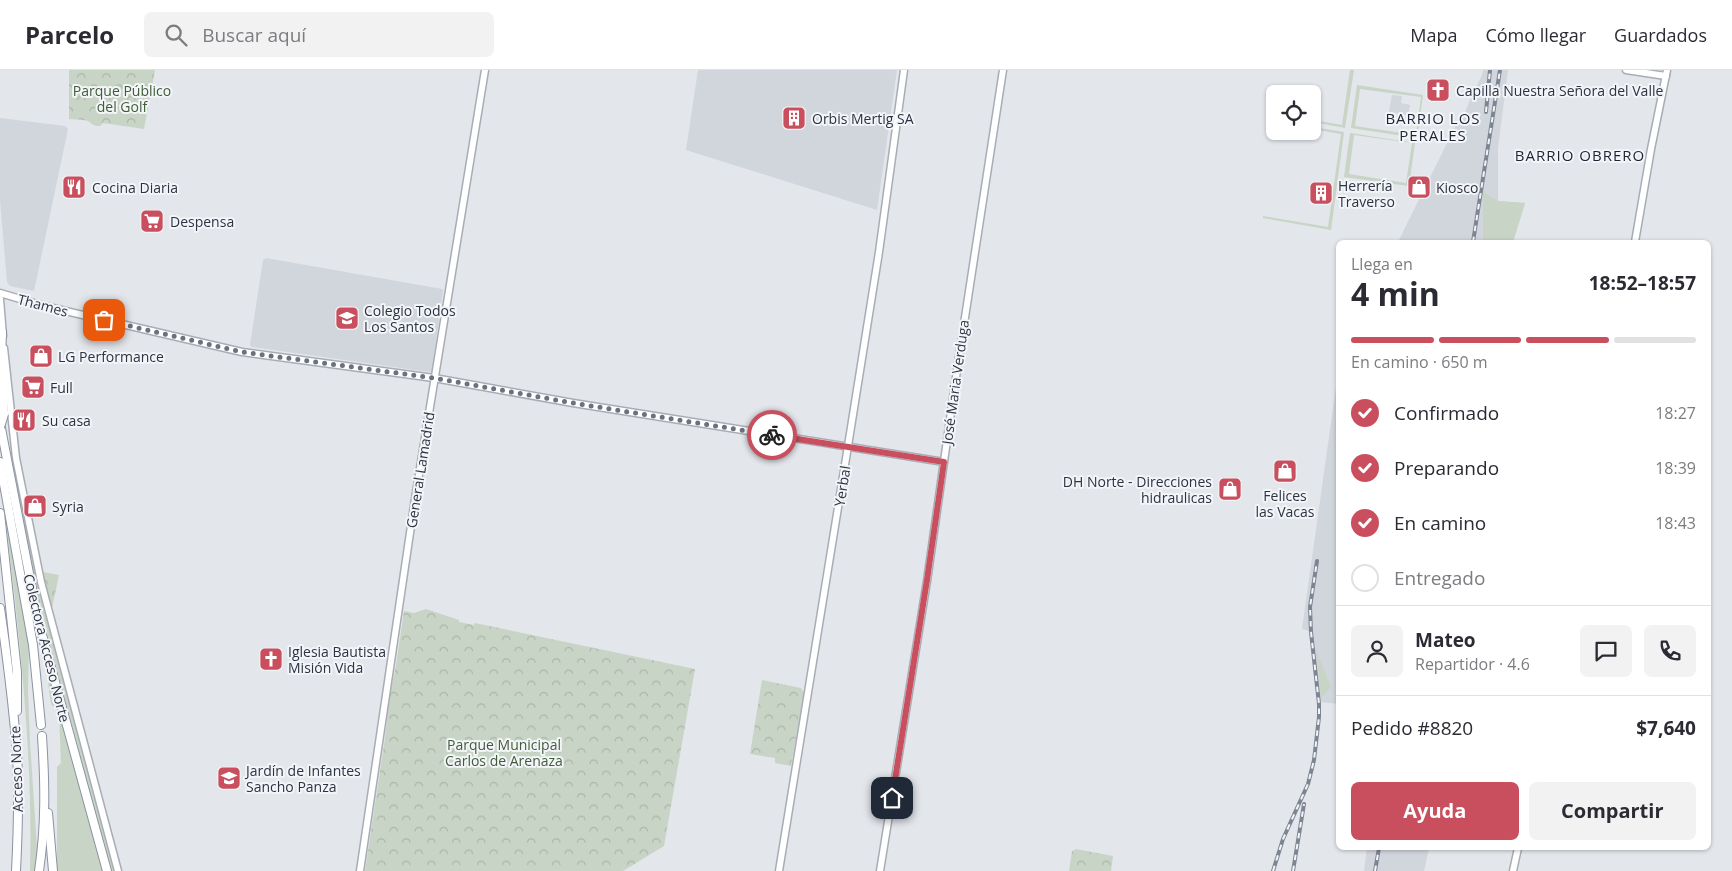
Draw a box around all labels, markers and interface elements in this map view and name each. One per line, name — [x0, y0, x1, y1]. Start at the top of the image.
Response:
search box — [144, 12, 494, 57]
text: Parcelo — [25, 18, 114, 51]
icon: search — [162, 21, 190, 49]
text: Buscar aquí — [202, 22, 306, 48]
text: Mapa — [1410, 23, 1457, 47]
text: Cómo llegar — [1485, 23, 1586, 47]
text: Guardados — [1614, 23, 1707, 47]
church icon: Capilla Nuestra Señora del Valle — [1425, 77, 1451, 103]
park label: Parque Público del Golf — [73, 81, 171, 116]
place label: Capilla Nuestra Señora del Valle — [1456, 81, 1663, 100]
map controls — [1266, 85, 1321, 140]
button: locate — [1266, 85, 1321, 140]
building icon: Orbis Mertig SA — [781, 105, 807, 131]
district label: BARRIO LOS PERALES — [1385, 108, 1481, 145]
place label: Orbis Mertig SA — [812, 109, 914, 128]
district label: BARRIO OBRERO — [1515, 145, 1645, 165]
restaurant icon: Cocina Diaria — [61, 174, 87, 200]
shop icon: Kiosco — [1406, 174, 1432, 200]
place label: Herrería Traverso — [1338, 176, 1395, 211]
place label: Cocina Diaria — [92, 178, 178, 197]
place label: Kiosco — [1436, 178, 1478, 197]
building icon: Herrería Traverso — [1308, 180, 1334, 206]
supermarket icon: Despensa — [139, 208, 165, 234]
place label: Despensa — [170, 212, 234, 231]
text: Llega en — [1351, 253, 1413, 275]
text: 18:52–18:57 — [1589, 270, 1696, 296]
text: 4 min — [1351, 272, 1440, 315]
street label: Thames — [16, 289, 71, 321]
pin — [83, 299, 125, 341]
place label: Colegio Todos Los Santos — [364, 301, 456, 336]
school or university icon: Colegio Todos Los Santos — [334, 305, 360, 331]
icon: bag — [90, 306, 118, 334]
street label: José Maria Verduga — [937, 318, 973, 448]
shop icon: LG Performance — [28, 343, 54, 369]
place label: LG Performance — [58, 347, 164, 366]
text: En camino · 650 m — [1351, 351, 1488, 373]
supermarket icon: Full — [20, 374, 46, 400]
place label: Full — [50, 378, 73, 397]
icon: check — [1351, 399, 1379, 427]
text: Confirmado — [1394, 400, 1499, 426]
text: 18:27 — [1655, 402, 1696, 424]
restaurant icon: Su casa — [11, 407, 37, 433]
courier — [747, 410, 797, 460]
place label: Su casa — [42, 411, 91, 430]
street label: General Lamadrid — [401, 411, 439, 529]
icon: bike — [758, 421, 786, 449]
icon: check — [1351, 454, 1379, 482]
text: Preparando — [1394, 455, 1499, 481]
text: 18:39 — [1655, 457, 1696, 479]
shop icon: Felices las Vacas — [1272, 458, 1298, 484]
street label: Yerbal — [829, 464, 855, 508]
place label: DH Norte - Direcciones hidraulicas — [1063, 472, 1212, 507]
shop icon: DH Norte - Direcciones hidraulicas — [1217, 476, 1243, 502]
place label: Felices las Vacas — [1256, 486, 1315, 521]
shop icon: Syria — [22, 493, 48, 519]
place label: Syria — [52, 497, 84, 516]
icon: check — [1351, 509, 1379, 537]
text: En camino — [1394, 510, 1486, 536]
text: 18:43 — [1655, 512, 1696, 534]
text: Entregado — [1394, 565, 1485, 591]
street label: Colectora Acceso Norte — [19, 572, 75, 724]
button: person — [1351, 625, 1403, 677]
button: chat — [1580, 625, 1632, 677]
button: phone — [1644, 625, 1696, 677]
text: Mateo — [1415, 627, 1476, 653]
place label: Iglesia Bautista Misión Vida — [288, 642, 386, 677]
church icon: Iglesia Bautista Misión Vida — [258, 646, 284, 672]
text: Repartidor · 4.6 — [1415, 653, 1530, 675]
text: Pedido #8820 — [1351, 715, 1473, 741]
text: $7,640 — [1636, 715, 1696, 741]
street label: Acceso Norte — [5, 725, 27, 813]
park label: Parque Municipal Carlos de Arenaza — [445, 735, 563, 770]
place label: Jardín de Infantes Sancho Panza — [244, 761, 361, 796]
school or university icon: Jardín de Infantes Sancho Panza — [216, 765, 242, 791]
pin — [871, 777, 913, 819]
button: Ayuda — [1351, 782, 1519, 840]
button: Compartir — [1529, 782, 1696, 840]
icon: home — [878, 784, 906, 812]

